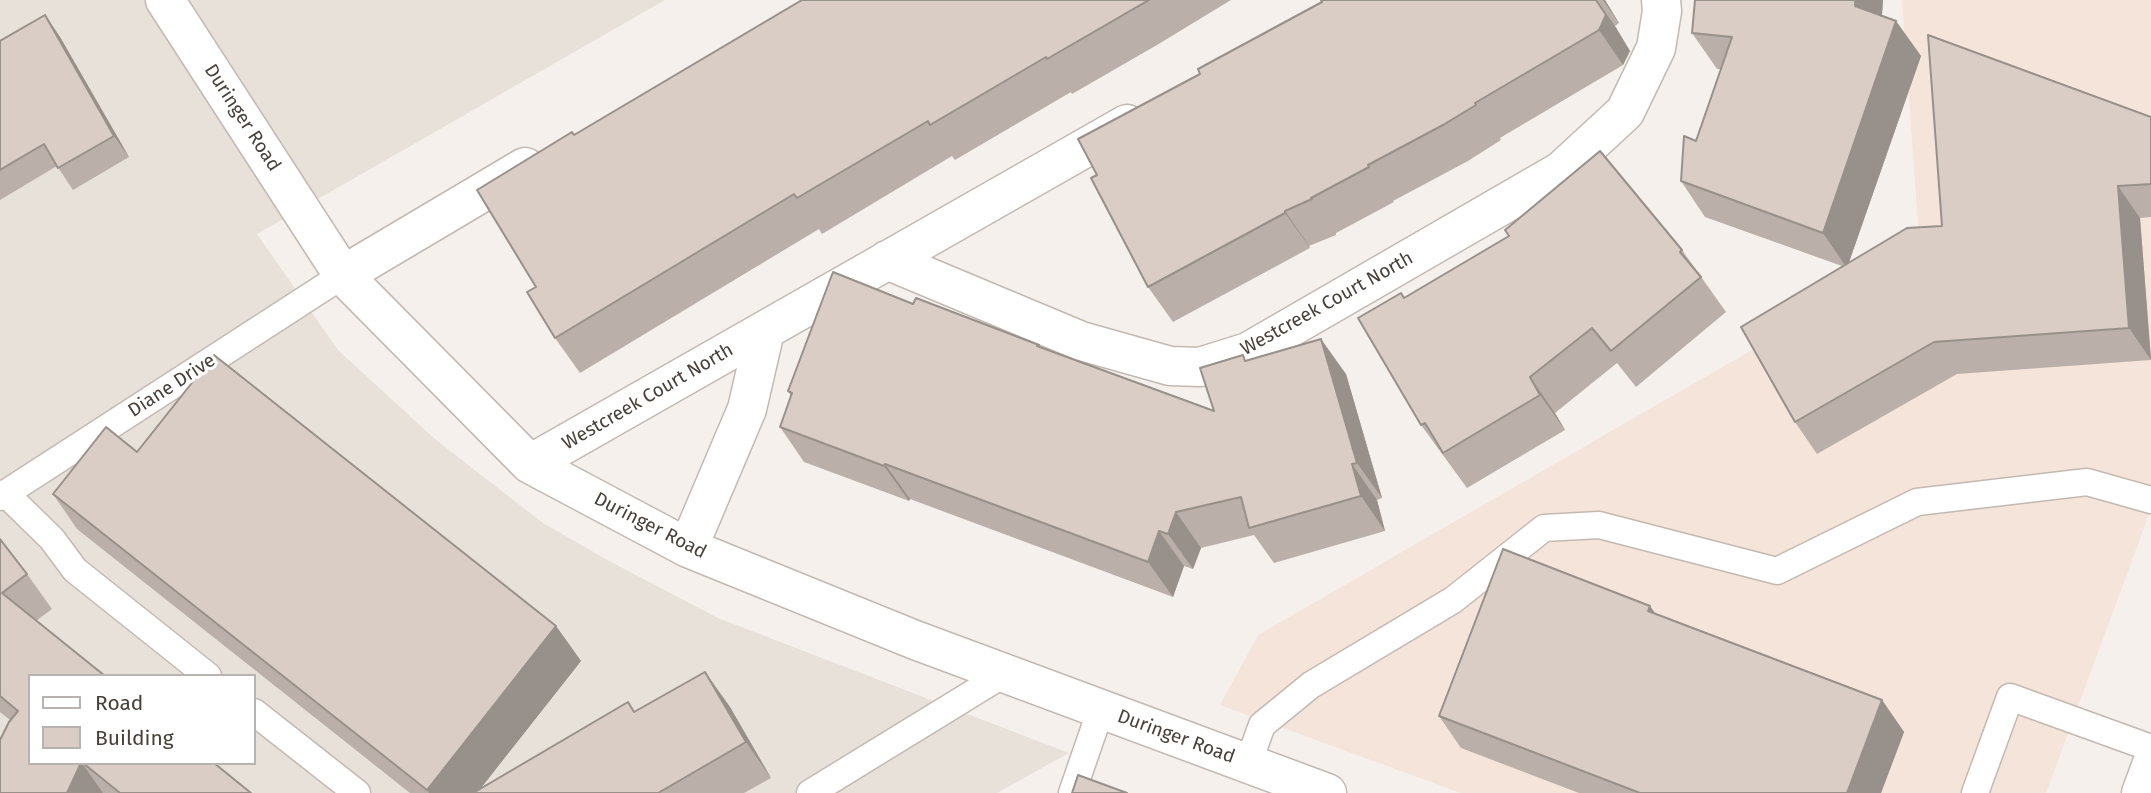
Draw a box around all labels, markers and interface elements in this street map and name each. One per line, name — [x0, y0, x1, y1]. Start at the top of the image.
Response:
street label: Duringer Road — [199, 60, 285, 176]
street label: Westcreek Court North — [1237, 247, 1417, 361]
street label: Westcreek Court North — [558, 339, 738, 455]
street label: Diane Drive — [124, 349, 220, 423]
street label: Duringer Road — [590, 488, 710, 564]
legend — [28, 674, 256, 765]
text: Road — [95, 690, 143, 716]
street label: Duringer Road — [1114, 705, 1238, 769]
text: Building — [95, 725, 174, 751]

